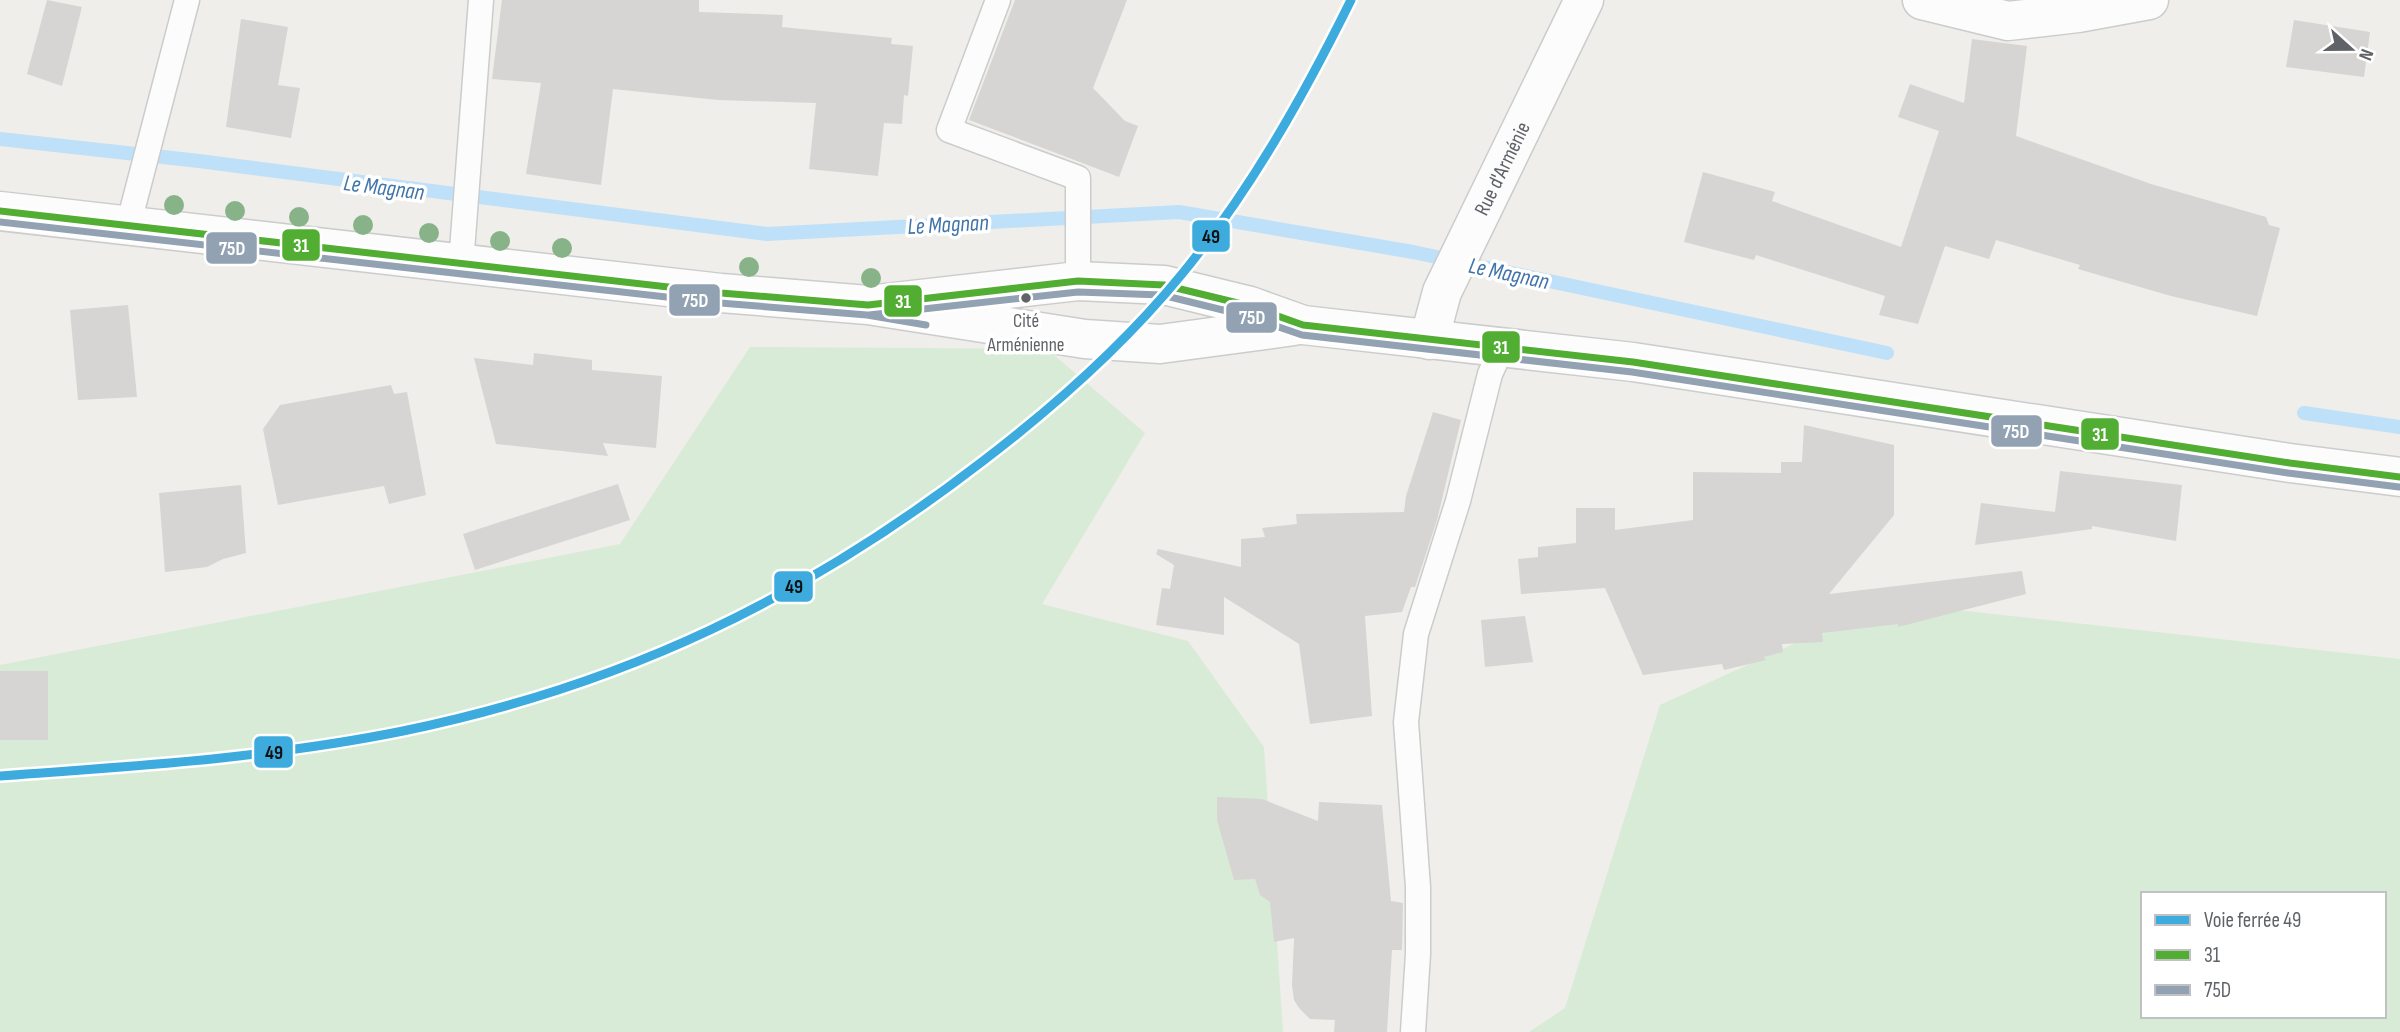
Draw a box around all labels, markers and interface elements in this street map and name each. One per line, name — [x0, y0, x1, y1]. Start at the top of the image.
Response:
north arrow — [2316, 14, 2386, 84]
text: N — [2353, 46, 2378, 63]
street label: Rue d'Arménie — [1469, 118, 1536, 220]
water label: Le Magnan — [342, 169, 426, 207]
water label: Le Magnan — [907, 209, 990, 241]
line badge: 49 — [1191, 219, 1231, 253]
text: 49 — [1202, 226, 1220, 249]
line badge: 31 — [281, 228, 321, 262]
line badge: 75D — [205, 231, 258, 265]
text: 31 — [293, 235, 310, 258]
text: 75D — [219, 238, 245, 261]
water label: Le Magnan — [1466, 252, 1552, 296]
line badge: 75D — [668, 283, 721, 317]
line badge: 31 — [883, 284, 923, 318]
text: 75D — [682, 290, 708, 313]
text: 31 — [895, 291, 912, 314]
marker: Cité Arménienne — [1019, 291, 1033, 305]
line badge: 75D — [1225, 301, 1278, 334]
text: 75D — [1239, 307, 1265, 330]
place label: Cité Arménienne — [987, 310, 1065, 357]
line badge: 31 — [1481, 330, 1521, 364]
text: 31 — [1493, 337, 1510, 360]
line badge: 75D — [1990, 414, 2043, 448]
line badge: 31 — [2080, 417, 2120, 451]
text: 75D — [2003, 421, 2029, 444]
text: 31 — [2092, 424, 2109, 447]
line badge: 49 — [773, 570, 814, 603]
text: 49 — [785, 576, 803, 599]
line badge: 49 — [253, 735, 294, 769]
text: 49 — [265, 742, 283, 765]
legend — [2141, 892, 2386, 1018]
text: Voie ferrée 49 — [2204, 908, 2301, 933]
text: 31 — [2204, 943, 2221, 968]
text: 75D — [2204, 978, 2231, 1003]

